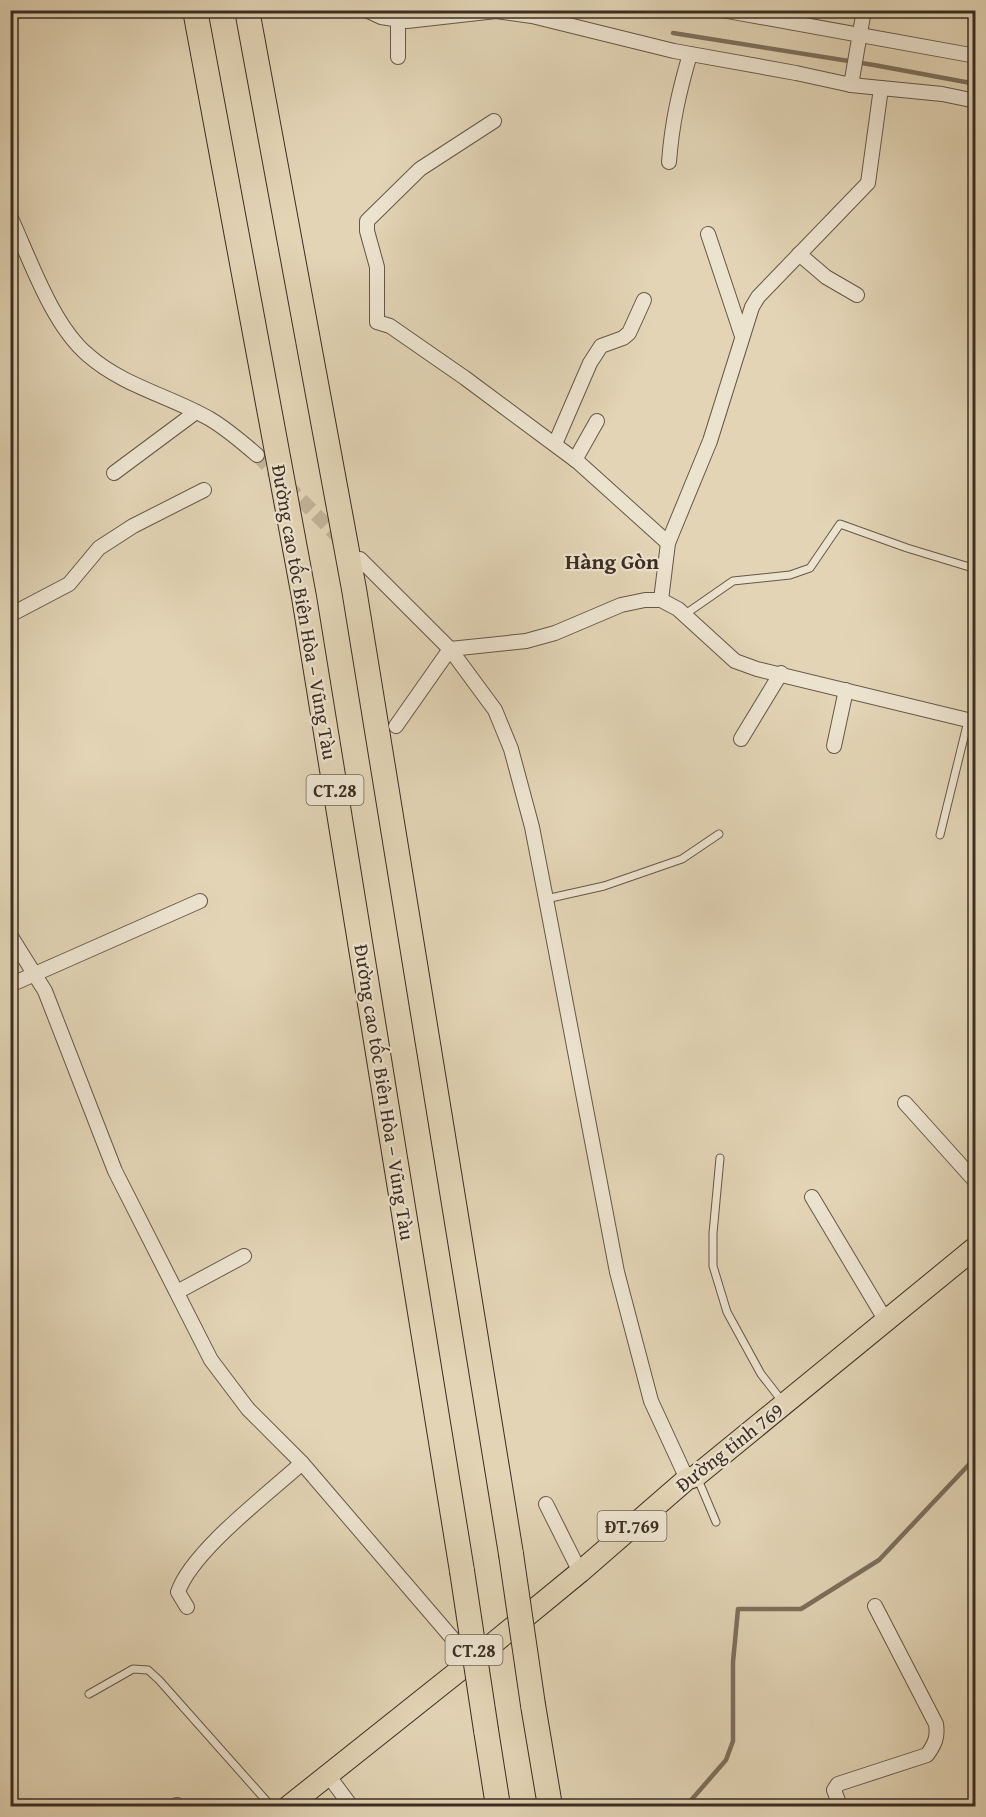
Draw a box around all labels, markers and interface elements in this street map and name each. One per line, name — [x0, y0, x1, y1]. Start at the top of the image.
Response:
street label: Đường cao tốc Biên Hòa – Vũng Tàu — [265, 462, 345, 762]
district label: Hàng Gòn — [565, 545, 659, 577]
road number: CT.28 — [306, 775, 364, 805]
street label: Đường cao tốc Biên Hòa – Vũng Tàu — [347, 942, 423, 1242]
street label: Đường tỉnh 769 — [669, 1396, 789, 1498]
road number: ĐT.769 — [598, 1511, 666, 1541]
road number: CT.28 — [446, 1635, 502, 1665]

